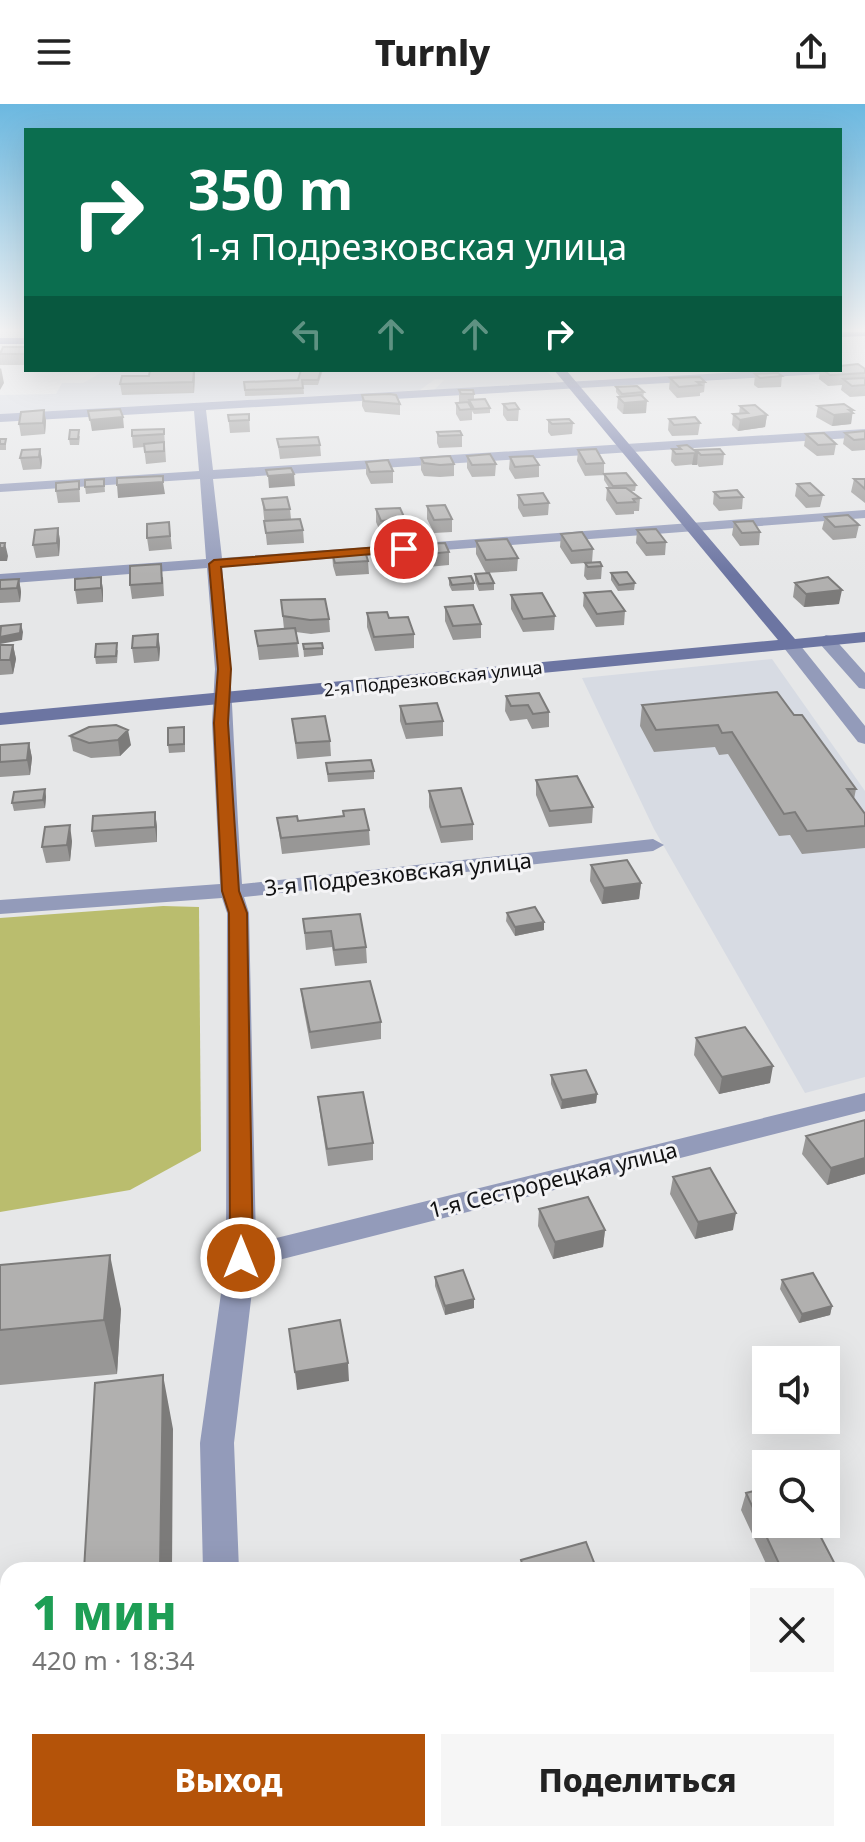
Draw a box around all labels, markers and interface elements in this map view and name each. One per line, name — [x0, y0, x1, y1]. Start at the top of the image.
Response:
text: Turnly — [375, 28, 490, 77]
icon: menu — [32, 30, 76, 74]
icon: share — [789, 30, 833, 74]
text: 350 m — [188, 150, 353, 226]
icon: right — [56, 160, 160, 264]
text: 1-я Подрезковская улица — [188, 222, 627, 271]
icon: left — [285, 312, 329, 356]
icon: ahead — [369, 312, 413, 356]
icon: ahead — [453, 312, 497, 356]
icon: right — [537, 312, 581, 356]
pin — [370, 515, 438, 583]
icon: arrive — [382, 527, 426, 571]
street label: 2-я Подрезковская улица — [322, 655, 543, 701]
street label: 3-я Подрезковская улица — [263, 844, 533, 902]
street label: 1-я Сестрорецкая улица — [425, 1134, 680, 1224]
position arrow — [199, 1216, 283, 1300]
map controls — [752, 1346, 840, 1538]
button: sound — [752, 1346, 840, 1434]
button: search — [752, 1450, 840, 1538]
text: 1 мин — [32, 1579, 177, 1644]
button: close — [750, 1588, 834, 1672]
text: 420 m · 18:34 — [32, 1642, 195, 1678]
button: Выход — [32, 1734, 425, 1826]
button: Поделиться — [441, 1734, 834, 1826]

